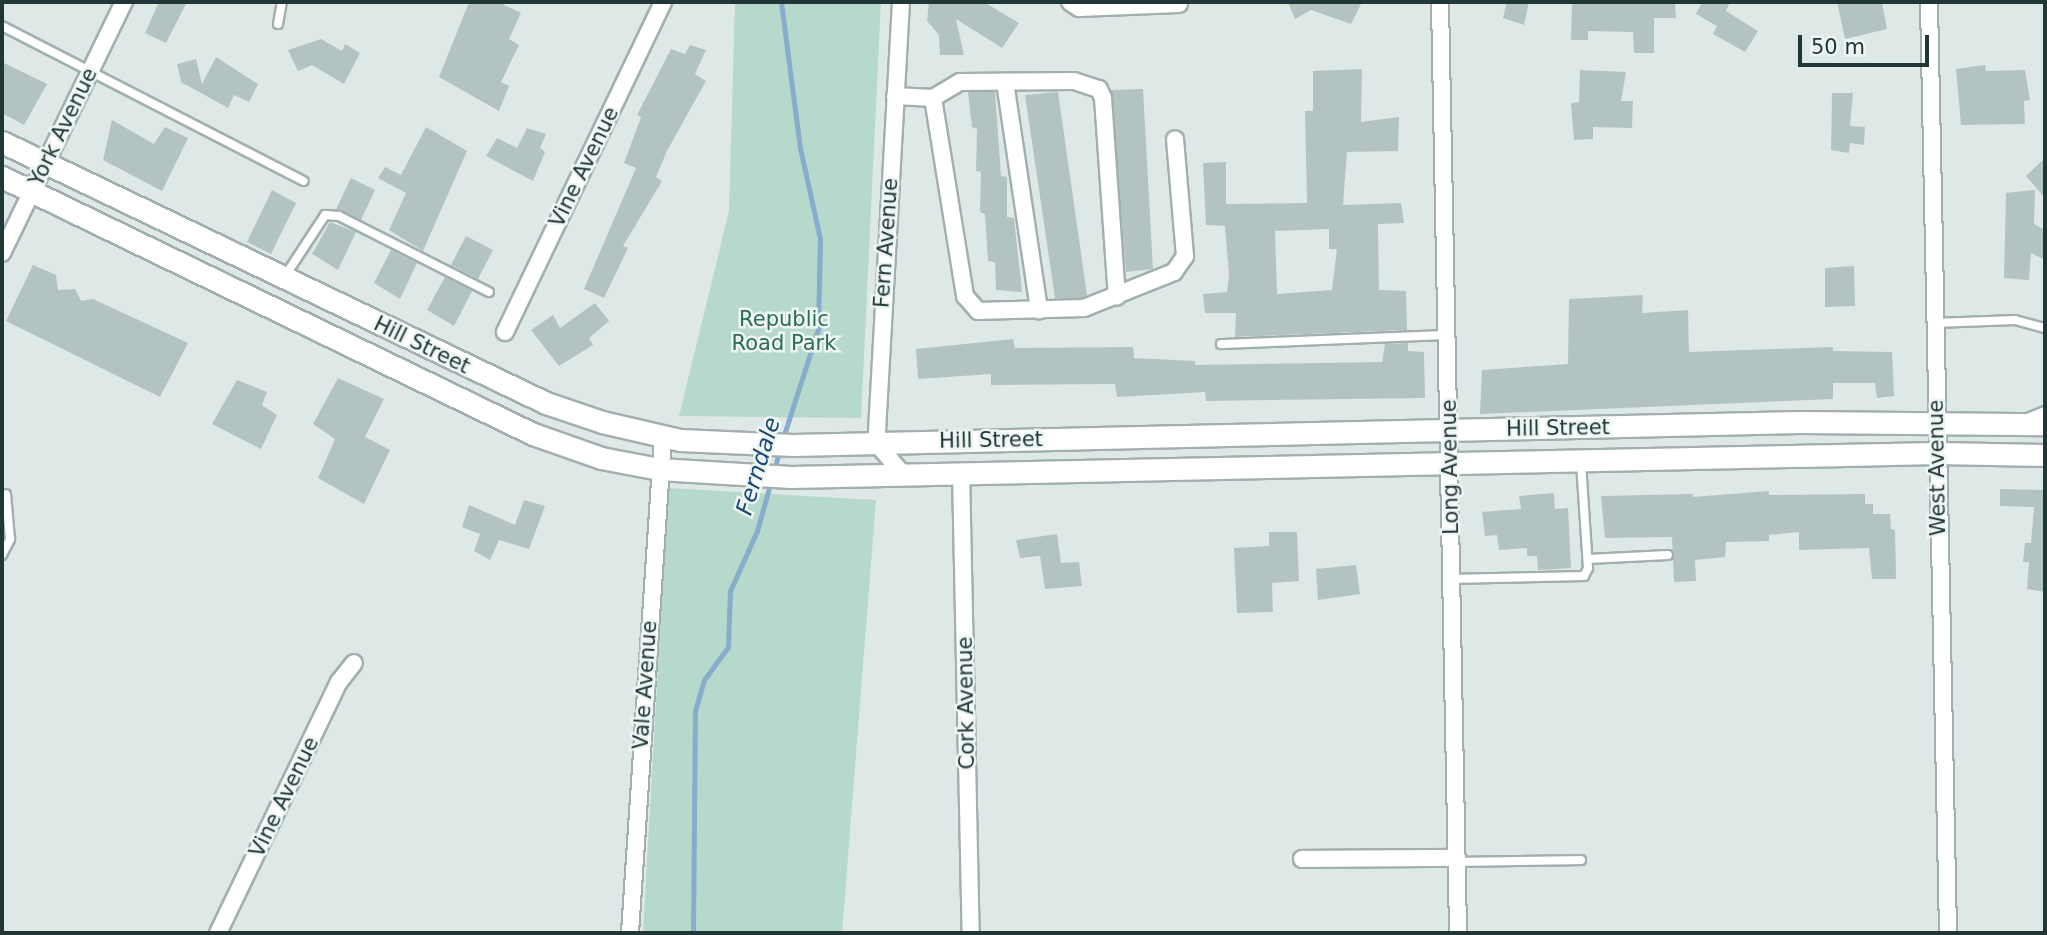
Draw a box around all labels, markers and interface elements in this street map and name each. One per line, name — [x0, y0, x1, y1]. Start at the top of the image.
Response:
scale bar — [1802, 21, 1933, 65]
text: 50 m — [1811, 35, 1865, 59]
street label: York Avenue — [24, 64, 102, 190]
street label: Vine Avenue — [544, 103, 624, 231]
street label: Fern Avenue — [869, 177, 903, 309]
park label: Republic Road Park — [732, 306, 836, 356]
street label: Hill Street — [370, 311, 474, 379]
street label: Long Avenue — [1436, 399, 1464, 535]
street label: West Avenue — [1923, 400, 1951, 536]
water label: Ferndale — [730, 414, 786, 518]
street label: Hill Street — [1506, 414, 1610, 442]
street label: Hill Street — [939, 426, 1043, 454]
street label: Vale Avenue — [628, 620, 662, 750]
street label: Cork Avenue — [952, 636, 980, 770]
street label: Vine Avenue — [244, 733, 324, 861]

